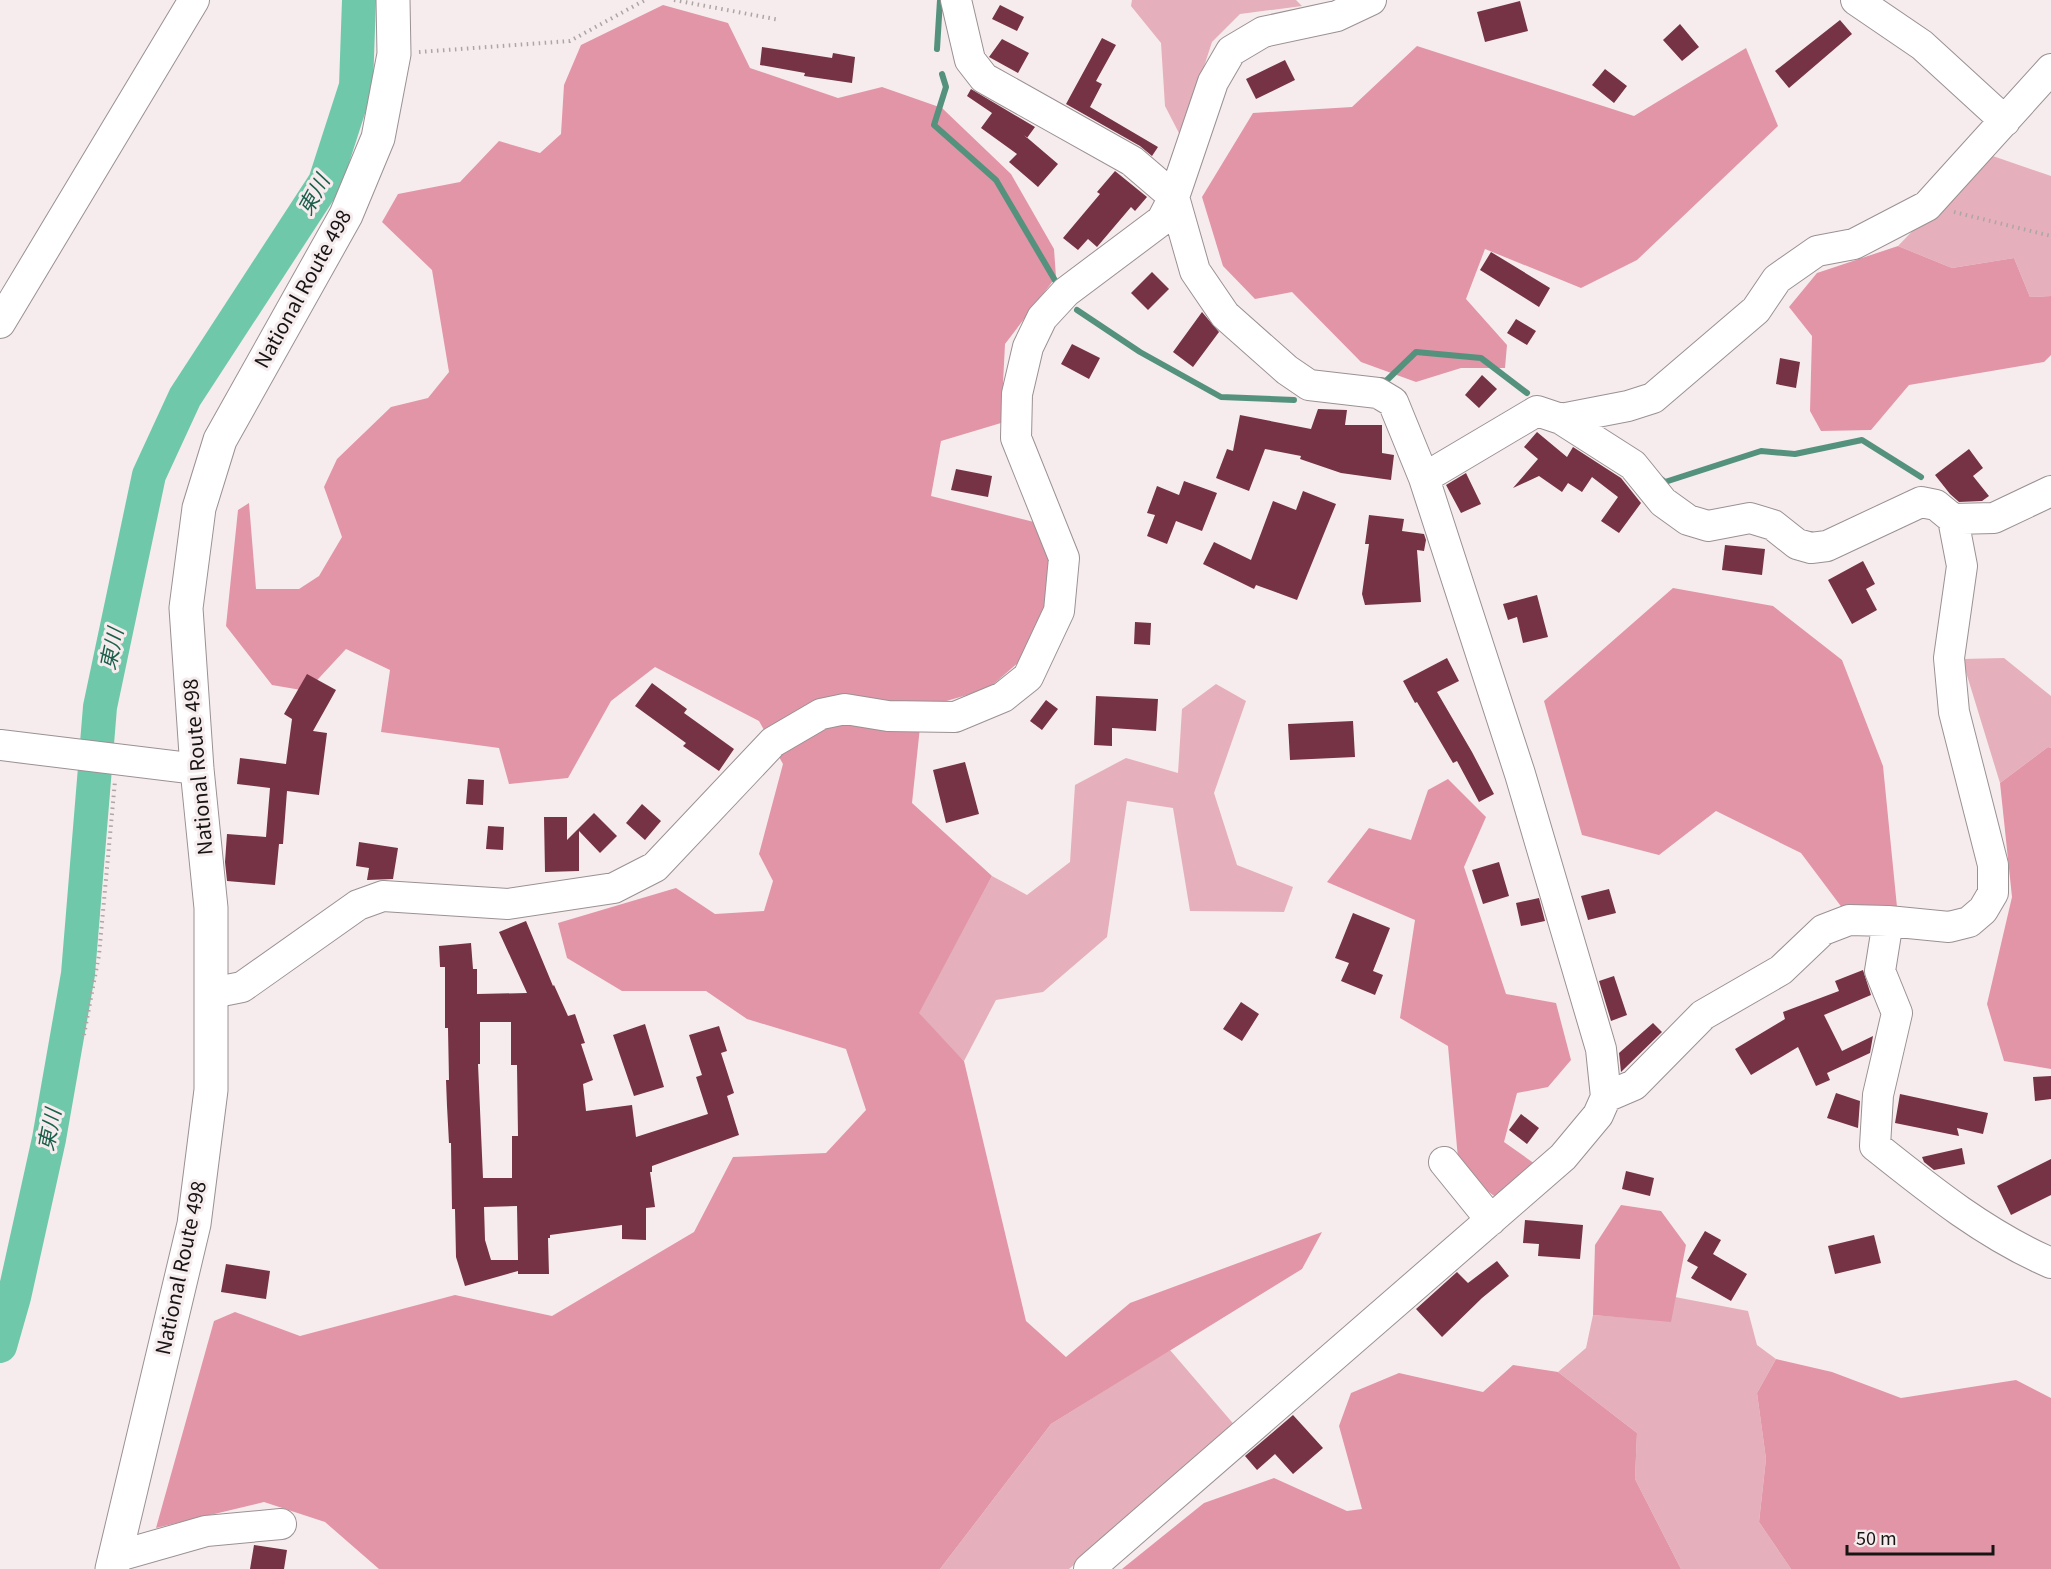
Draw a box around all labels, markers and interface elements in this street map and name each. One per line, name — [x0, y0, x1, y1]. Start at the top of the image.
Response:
water label: 東川 — [289, 167, 337, 220]
street label: National Route 498 — [246, 204, 357, 373]
water label: 東川 — [91, 623, 129, 672]
street label: National Route 498 — [174, 678, 219, 856]
water label: 東川 — [29, 1104, 67, 1153]
street label: National Route 498 — [147, 1178, 212, 1357]
scale bar — [1847, 1518, 1992, 1556]
text: 50 m — [1856, 1524, 1897, 1550]

